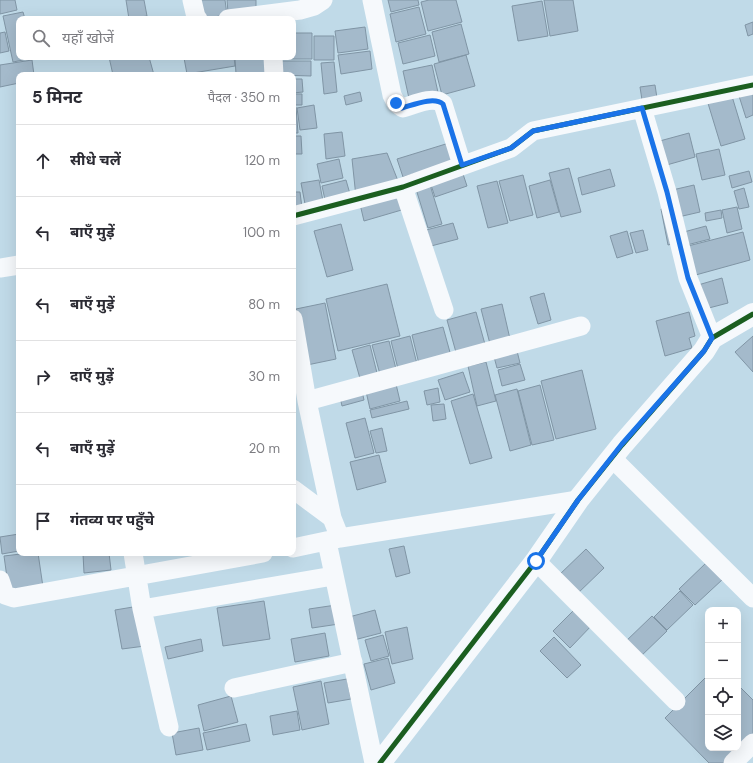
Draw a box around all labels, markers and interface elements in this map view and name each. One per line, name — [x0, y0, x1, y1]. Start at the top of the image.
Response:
search box — [16, 16, 296, 60]
icon: search — [30, 27, 52, 49]
text: यहाँ खोजें — [62, 28, 114, 48]
text: 5 मिनट — [32, 86, 82, 108]
text: पैदल · 350 m — [208, 89, 280, 106]
route end — [387, 94, 405, 112]
icon: ahead — [32, 150, 54, 172]
text: सीधे चलें — [70, 150, 121, 170]
text: 120 m — [245, 152, 280, 169]
icon: left — [32, 222, 54, 244]
text: बाएँ मुड़ें — [70, 222, 115, 242]
text: 100 m — [243, 224, 280, 241]
icon: left — [32, 294, 54, 316]
text: बाएँ मुड़ें — [70, 294, 115, 314]
text: 80 m — [248, 296, 280, 313]
icon: right — [32, 366, 54, 388]
text: दाएँ मुड़ें — [70, 366, 114, 386]
text: 30 m — [248, 368, 280, 385]
icon: left — [32, 438, 54, 460]
text: बाएँ मुड़ें — [70, 438, 115, 458]
text: 20 m — [249, 440, 280, 457]
icon: arrive — [32, 510, 54, 532]
text: गंतव्य पर पहुँचे — [70, 510, 154, 530]
route start — [527, 552, 545, 570]
map controls — [705, 607, 741, 751]
button: + — [705, 607, 741, 643]
button: − — [705, 643, 741, 679]
button: locate — [705, 679, 741, 715]
button: layers — [705, 715, 741, 751]

